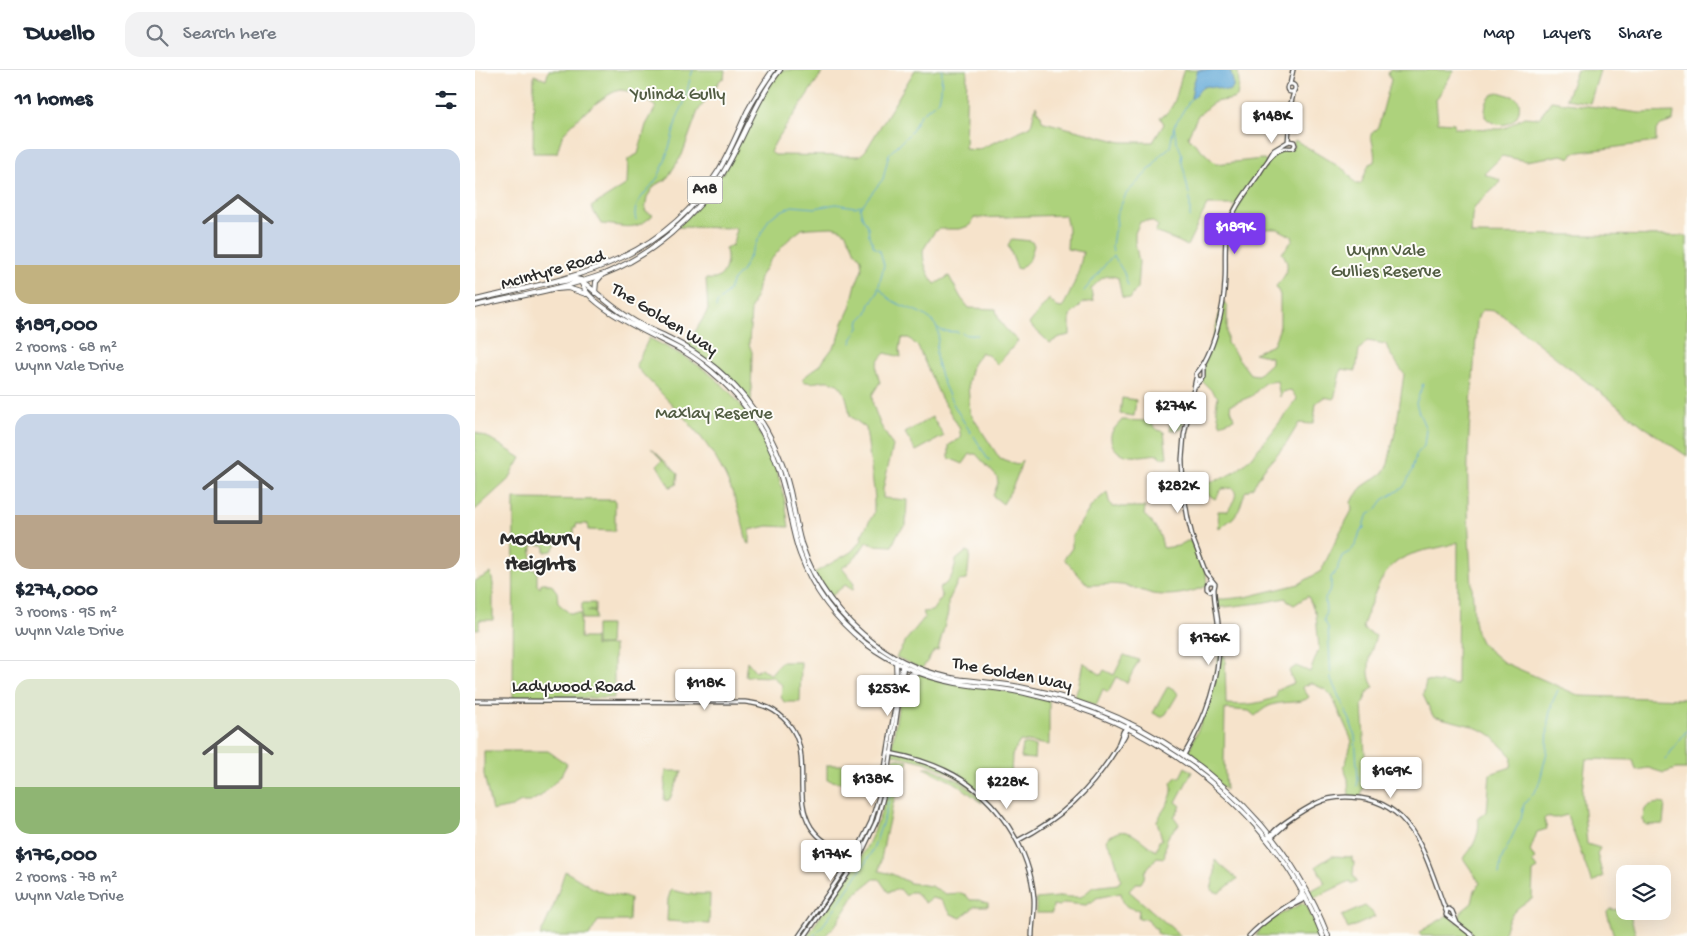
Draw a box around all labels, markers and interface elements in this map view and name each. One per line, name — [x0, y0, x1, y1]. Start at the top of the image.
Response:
search box — [125, 12, 475, 57]
text: Dwello — [25, 20, 95, 49]
icon: search — [143, 21, 171, 49]
text: Search here — [183, 23, 276, 46]
text: Map — [1483, 24, 1515, 45]
text: Layers — [1543, 24, 1590, 45]
text: Share — [1618, 24, 1662, 45]
park label: Yulinda Gully — [629, 85, 725, 106]
icon: filters — [432, 86, 460, 114]
text: 11 homes — [15, 88, 93, 113]
pin: $148K — [1237, 102, 1307, 144]
text: $148K — [1253, 108, 1291, 127]
road number: A18 — [687, 176, 723, 204]
icon: home — [193, 181, 283, 271]
pin: $189K — [1200, 212, 1270, 255]
text: $189K — [1215, 219, 1255, 238]
park label: Wynn Vale Gullies Reserve — [1331, 241, 1442, 283]
street label: McIntyre Road — [499, 246, 609, 296]
street label: The Golden Way — [606, 278, 721, 361]
text: $189,000 — [15, 314, 97, 339]
text: 2 rooms · 68 m² — [15, 339, 117, 358]
text: Wynn Vale Drive — [15, 358, 124, 377]
pin: $274K — [1140, 392, 1210, 434]
text: $274K — [1155, 398, 1195, 417]
park label: Maxlay Reserve — [655, 404, 773, 425]
icon: home — [193, 447, 283, 537]
pin: $282K — [1143, 472, 1213, 514]
text: $282K — [1158, 478, 1198, 497]
district label: Modbury Heights — [500, 527, 580, 578]
text: $274,000 — [15, 579, 98, 604]
text: 3 rooms · 95 m² — [15, 604, 117, 623]
text: Wynn Vale Drive — [15, 623, 124, 642]
pin: $176K — [1174, 624, 1244, 666]
text: $176K — [1190, 630, 1228, 649]
street label: The Golden Way — [949, 653, 1074, 697]
pin: $118K — [670, 668, 740, 711]
pin: $253K — [853, 674, 923, 717]
text: $118K — [686, 675, 724, 694]
street label: Ladywood Road — [512, 677, 636, 698]
text: $253K — [868, 681, 908, 700]
icon: home — [193, 712, 283, 802]
pin: $169K — [1356, 756, 1426, 799]
text: $169K — [1372, 763, 1410, 782]
pin: $138K — [837, 764, 907, 807]
pin: $228K — [972, 768, 1042, 810]
text: $138K — [852, 771, 892, 790]
text: $228K — [987, 774, 1027, 793]
pin: $174K — [796, 840, 866, 882]
text: $176,000 — [15, 844, 97, 869]
text: $174K — [812, 846, 850, 865]
map controls — [1616, 865, 1671, 920]
button: layers — [1616, 865, 1671, 920]
text: 2 rooms · 78 m² — [15, 869, 117, 888]
text: Wynn Vale Drive — [15, 888, 124, 907]

